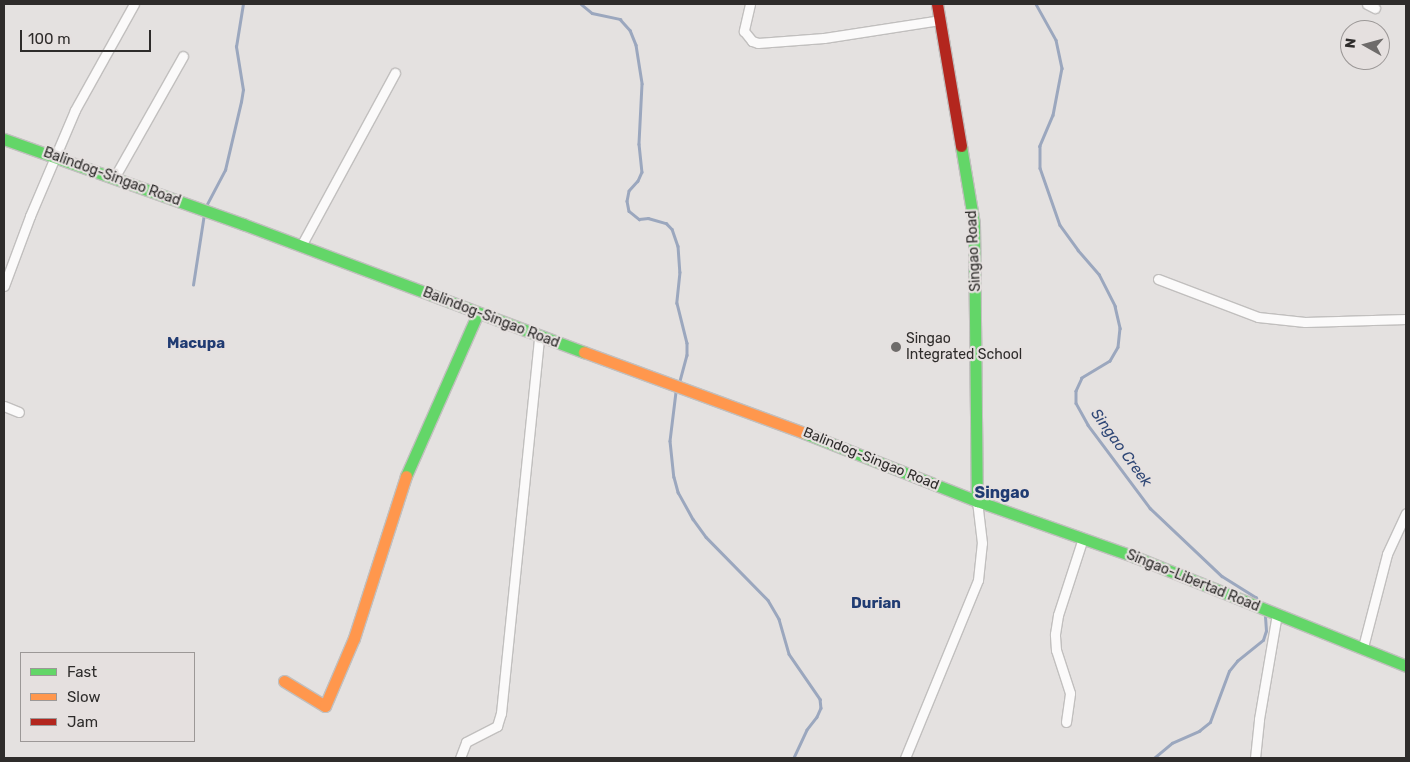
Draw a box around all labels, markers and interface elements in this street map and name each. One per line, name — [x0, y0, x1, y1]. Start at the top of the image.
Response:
scale bar — [22, 20, 154, 52]
north arrow — [1340, 20, 1390, 70]
text: 100 m — [28, 30, 70, 48]
text: N — [1342, 37, 1360, 49]
street label: Balindog-Singao Road — [41, 144, 183, 210]
street label: Singao Road — [963, 210, 985, 292]
street label: Balindog-Singao Road — [420, 284, 562, 352]
place label: Singao Integrated School — [906, 331, 1022, 364]
district label: Macupa — [167, 335, 225, 353]
marker: Singao Integrated School — [890, 341, 902, 353]
water label: Singao Creek — [1087, 405, 1155, 491]
street label: Balindog-Singao Road — [801, 424, 941, 494]
district label: Singao — [975, 483, 1029, 503]
street label: Singao-Libertad Road — [1124, 547, 1262, 615]
district label: Durian — [851, 595, 901, 613]
legend — [20, 652, 195, 742]
text: Fast — [67, 663, 97, 681]
text: Slow — [67, 688, 100, 706]
text: Jam — [67, 713, 98, 731]

